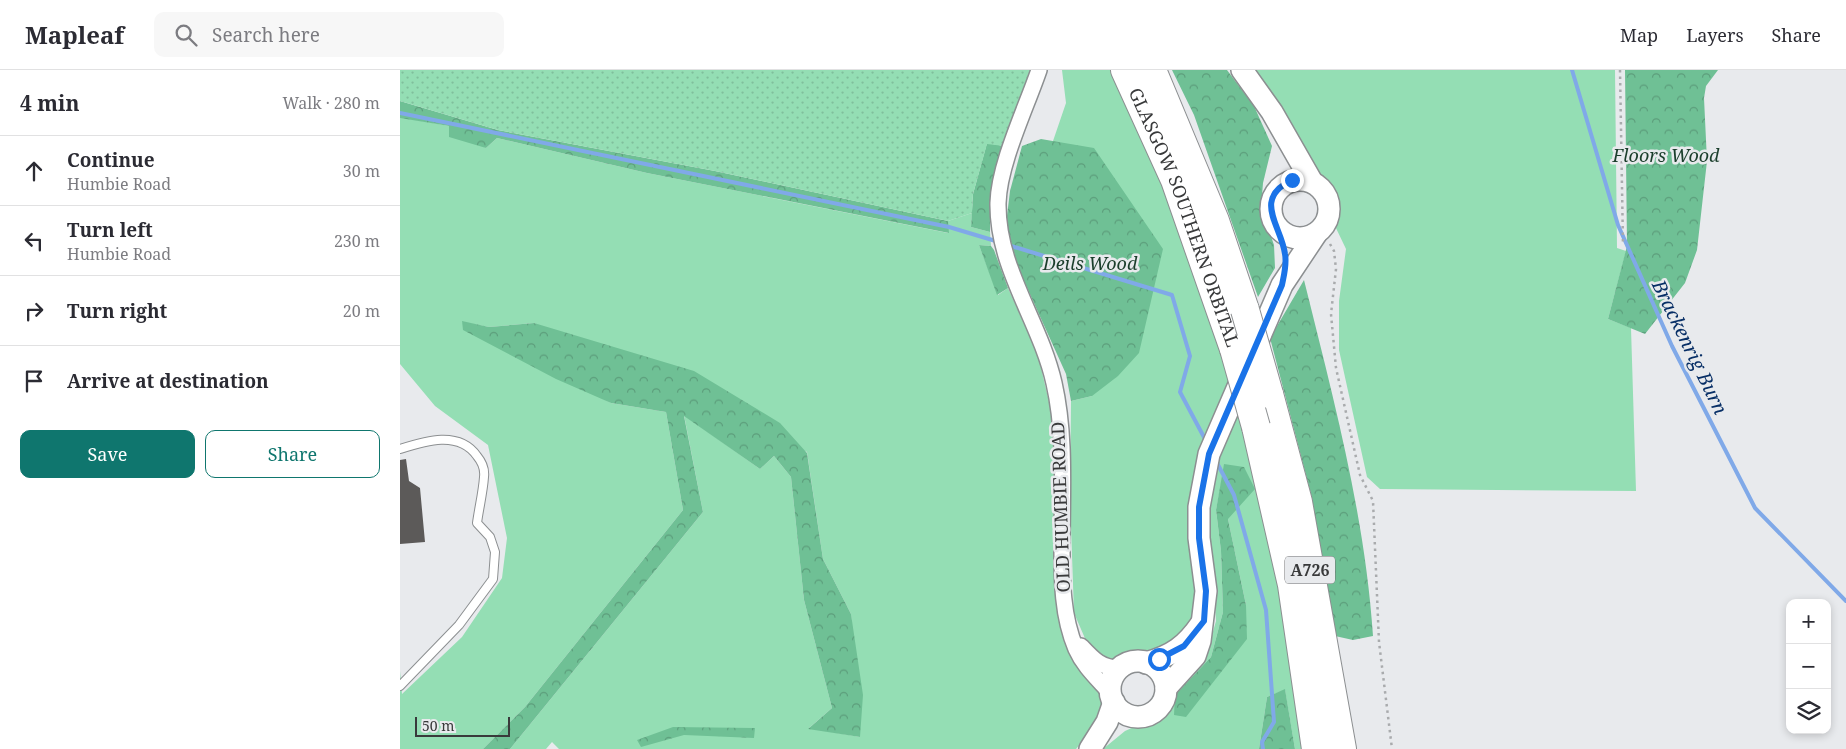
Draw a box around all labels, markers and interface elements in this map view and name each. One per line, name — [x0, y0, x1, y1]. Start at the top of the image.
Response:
search box — [154, 12, 504, 57]
text: Mapleaf — [25, 18, 124, 51]
icon: search — [172, 21, 200, 49]
text: Search here — [212, 22, 320, 48]
text: Map — [1620, 23, 1658, 47]
text: Layers — [1686, 23, 1744, 47]
text: Share — [1772, 23, 1821, 47]
street label: GLASGOW SOUTHERN ORBITAL — [1124, 84, 1245, 350]
text: 4 min — [20, 89, 79, 117]
text: Walk · 280 m — [283, 92, 380, 114]
park label: Floors Wood — [1611, 143, 1720, 167]
text: Continue — [67, 147, 155, 173]
icon: ahead — [20, 157, 48, 185]
text: 30 m — [343, 160, 380, 182]
route end — [1281, 169, 1304, 192]
text: Humbie Road — [67, 173, 171, 195]
text: Turn left — [67, 217, 153, 243]
icon: left — [20, 227, 48, 255]
text: 230 m — [334, 230, 380, 252]
text: Humbie Road — [67, 243, 171, 265]
park label: Deils Wood — [1042, 251, 1138, 275]
water label: Brackenrig Burn — [1646, 275, 1734, 419]
icon: right — [20, 297, 48, 325]
text: Turn right — [67, 298, 167, 324]
text: 20 m — [343, 300, 380, 322]
icon: arrive — [20, 367, 48, 395]
text: Arrive at destination — [67, 368, 269, 394]
street label: OLD HUMBIE ROAD — [1045, 421, 1075, 593]
button: Save — [20, 430, 195, 478]
button: Share — [205, 430, 380, 478]
road number: A726 — [1285, 556, 1335, 584]
map controls — [1786, 599, 1831, 734]
button: + — [1786, 599, 1831, 644]
button: − — [1786, 644, 1831, 689]
route start — [1148, 648, 1171, 671]
button: layers — [1786, 689, 1831, 734]
scale bar — [415, 714, 510, 737]
text: 50 m — [422, 716, 455, 735]

